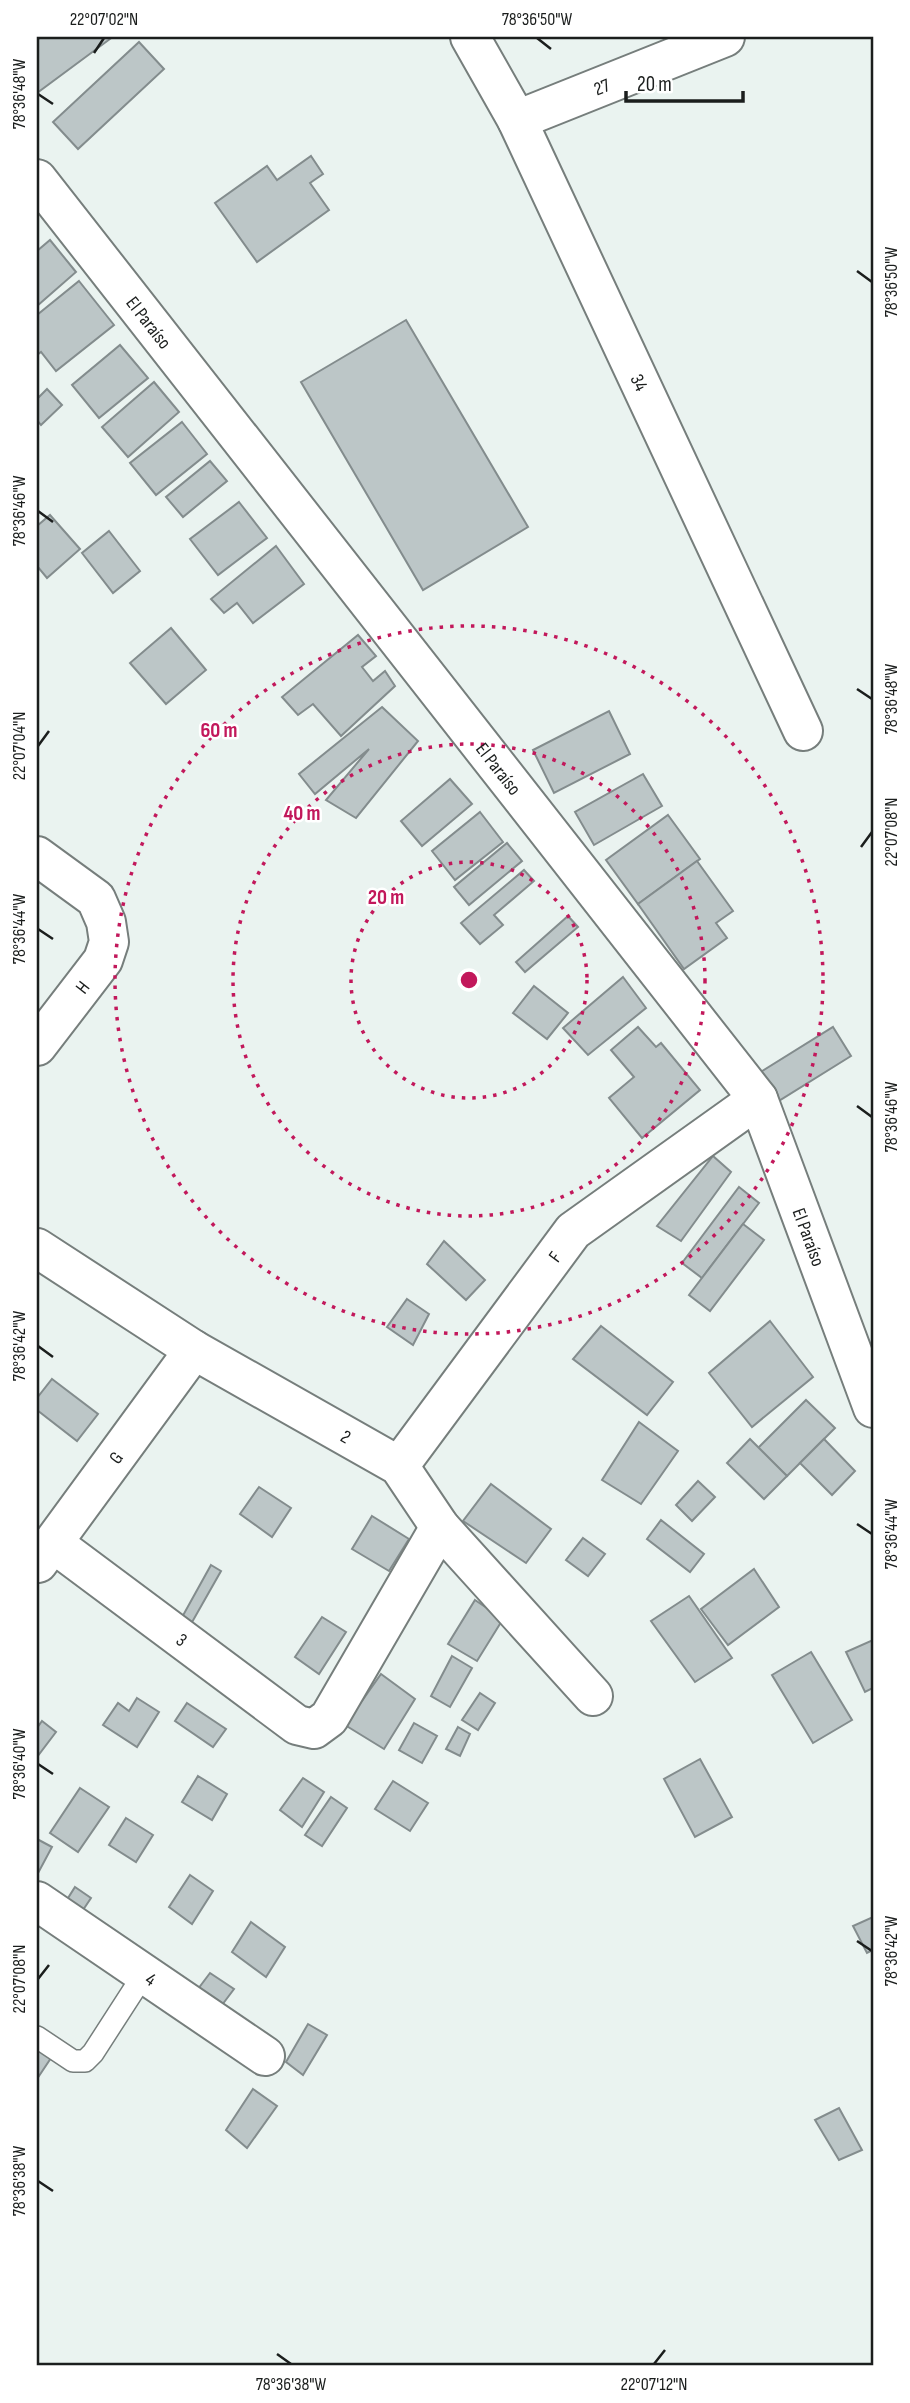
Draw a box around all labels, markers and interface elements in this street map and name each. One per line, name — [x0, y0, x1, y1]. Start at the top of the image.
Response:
text: 22°07'02"N — [70, 9, 138, 30]
text: 78°36'50"W — [502, 9, 573, 30]
text: 78°36'48"W — [9, 58, 30, 129]
scale bar — [626, 60, 744, 104]
text: 20 m — [637, 72, 672, 97]
street label: 27 — [591, 74, 614, 101]
text: 78°36'50"W — [881, 246, 902, 317]
street label: El Paraíso — [120, 292, 176, 354]
street label: 34 — [625, 371, 652, 395]
text: 78°36'46"W — [9, 475, 30, 546]
text: 78°36'48"W — [881, 663, 902, 734]
text: 22°07'04"N — [9, 712, 30, 780]
text: 60 m — [200, 718, 238, 743]
street label: El Paraíso — [470, 739, 525, 800]
text: 22°07'08"N — [881, 798, 902, 866]
text: 40 m — [284, 801, 320, 826]
text: 20 m — [368, 885, 404, 910]
text: 78°36'44"W — [9, 894, 30, 964]
centre of rings — [457, 968, 481, 992]
street label: H — [71, 977, 95, 999]
text: 78°36'46"W — [881, 1081, 902, 1152]
street label: El Paraíso — [787, 1205, 829, 1270]
street label: F — [544, 1247, 567, 1267]
text: 78°36'42"W — [9, 1311, 30, 1381]
street label: 2 — [336, 1425, 354, 1449]
street label: G — [105, 1448, 129, 1469]
text: 78°36'44"W — [881, 1499, 902, 1569]
street label: 3 — [171, 1629, 191, 1652]
text: 78°36'40"W — [9, 1728, 30, 1799]
text: 78°36'42"W — [881, 1916, 902, 1986]
text: 22°07'08"N — [9, 1945, 30, 2013]
street label: 4 — [141, 1968, 160, 1992]
text: 78°36'38"W — [9, 2145, 30, 2216]
text: 78°36'38"W — [256, 2374, 327, 2395]
text: 22°07'12"N — [620, 2374, 688, 2395]

